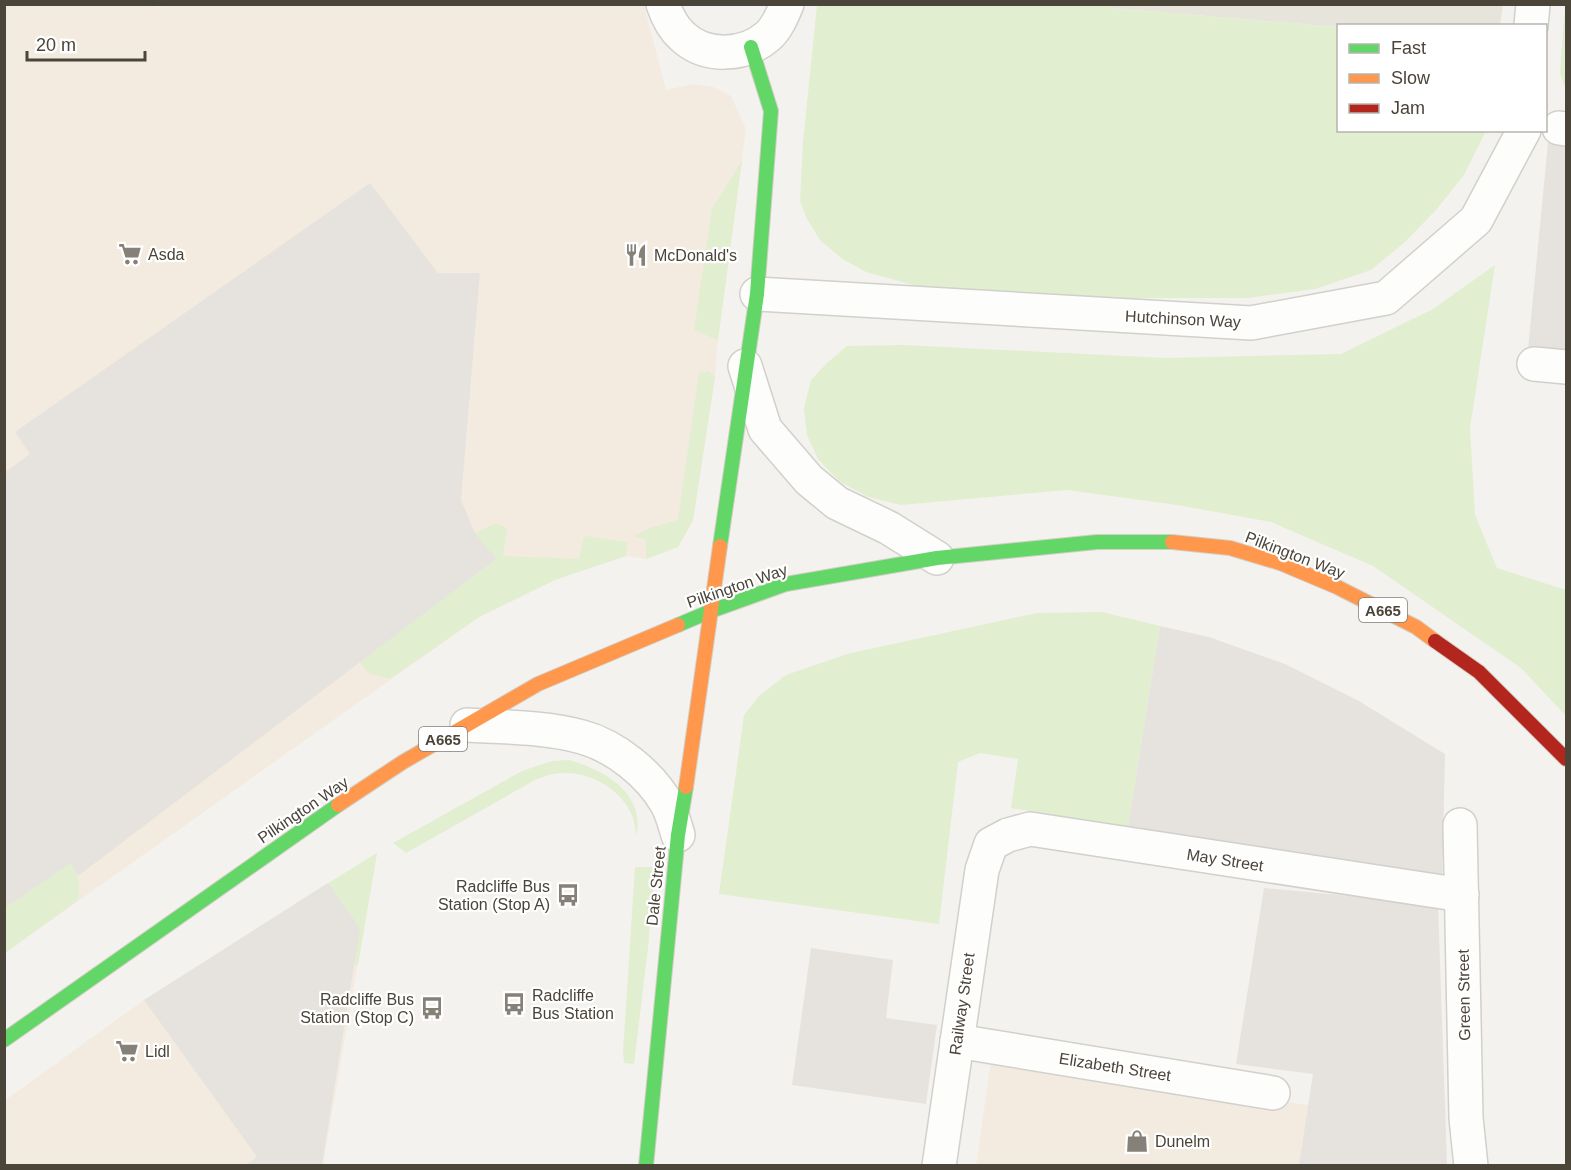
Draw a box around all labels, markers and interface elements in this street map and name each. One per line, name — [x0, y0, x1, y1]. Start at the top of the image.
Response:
scale bar — [27, 24, 146, 62]
legend — [1337, 24, 1547, 132]
text: 20 m — [36, 35, 76, 55]
text: Fast — [1391, 38, 1426, 58]
text: Slow — [1391, 68, 1431, 88]
text: Jam — [1391, 98, 1425, 118]
supermarket icon: Asda — [117, 241, 143, 267]
restaurant icon: McDonald's — [623, 242, 649, 268]
place label: Asda — [148, 246, 185, 263]
place label: McDonald's — [654, 247, 737, 264]
street label: Hutchinson Way — [1125, 307, 1241, 331]
street label: Pilkington Way — [1243, 528, 1347, 582]
street label: Pilkington Way — [684, 561, 790, 611]
road number: A665 — [1359, 598, 1407, 622]
road number: A665 — [419, 727, 467, 751]
street label: Pilkington Way — [255, 774, 351, 846]
street label: Dale Street — [643, 845, 669, 927]
street label: May Street — [1185, 846, 1265, 875]
place label: Radcliffe Bus Station (Stop A) — [438, 878, 550, 913]
bus stop icon: Radcliffe Bus Station (Stop A) — [555, 882, 581, 908]
street label: Green Street — [1455, 949, 1473, 1041]
street label: Railway Street — [946, 951, 978, 1056]
place label: Radcliffe Bus Station — [532, 987, 614, 1022]
place label: Radcliffe Bus Station (Stop C) — [300, 991, 414, 1026]
bus stop icon: Radcliffe Bus Station — [501, 991, 527, 1017]
bus stop icon: Radcliffe Bus Station (Stop C) — [419, 995, 445, 1021]
supermarket icon: Lidl — [114, 1038, 140, 1064]
place label: Lidl — [145, 1043, 170, 1060]
street label: Elizabeth Street — [1058, 1050, 1173, 1084]
shop icon: Dunelm — [1124, 1128, 1150, 1154]
place label: Dunelm — [1155, 1133, 1210, 1150]

